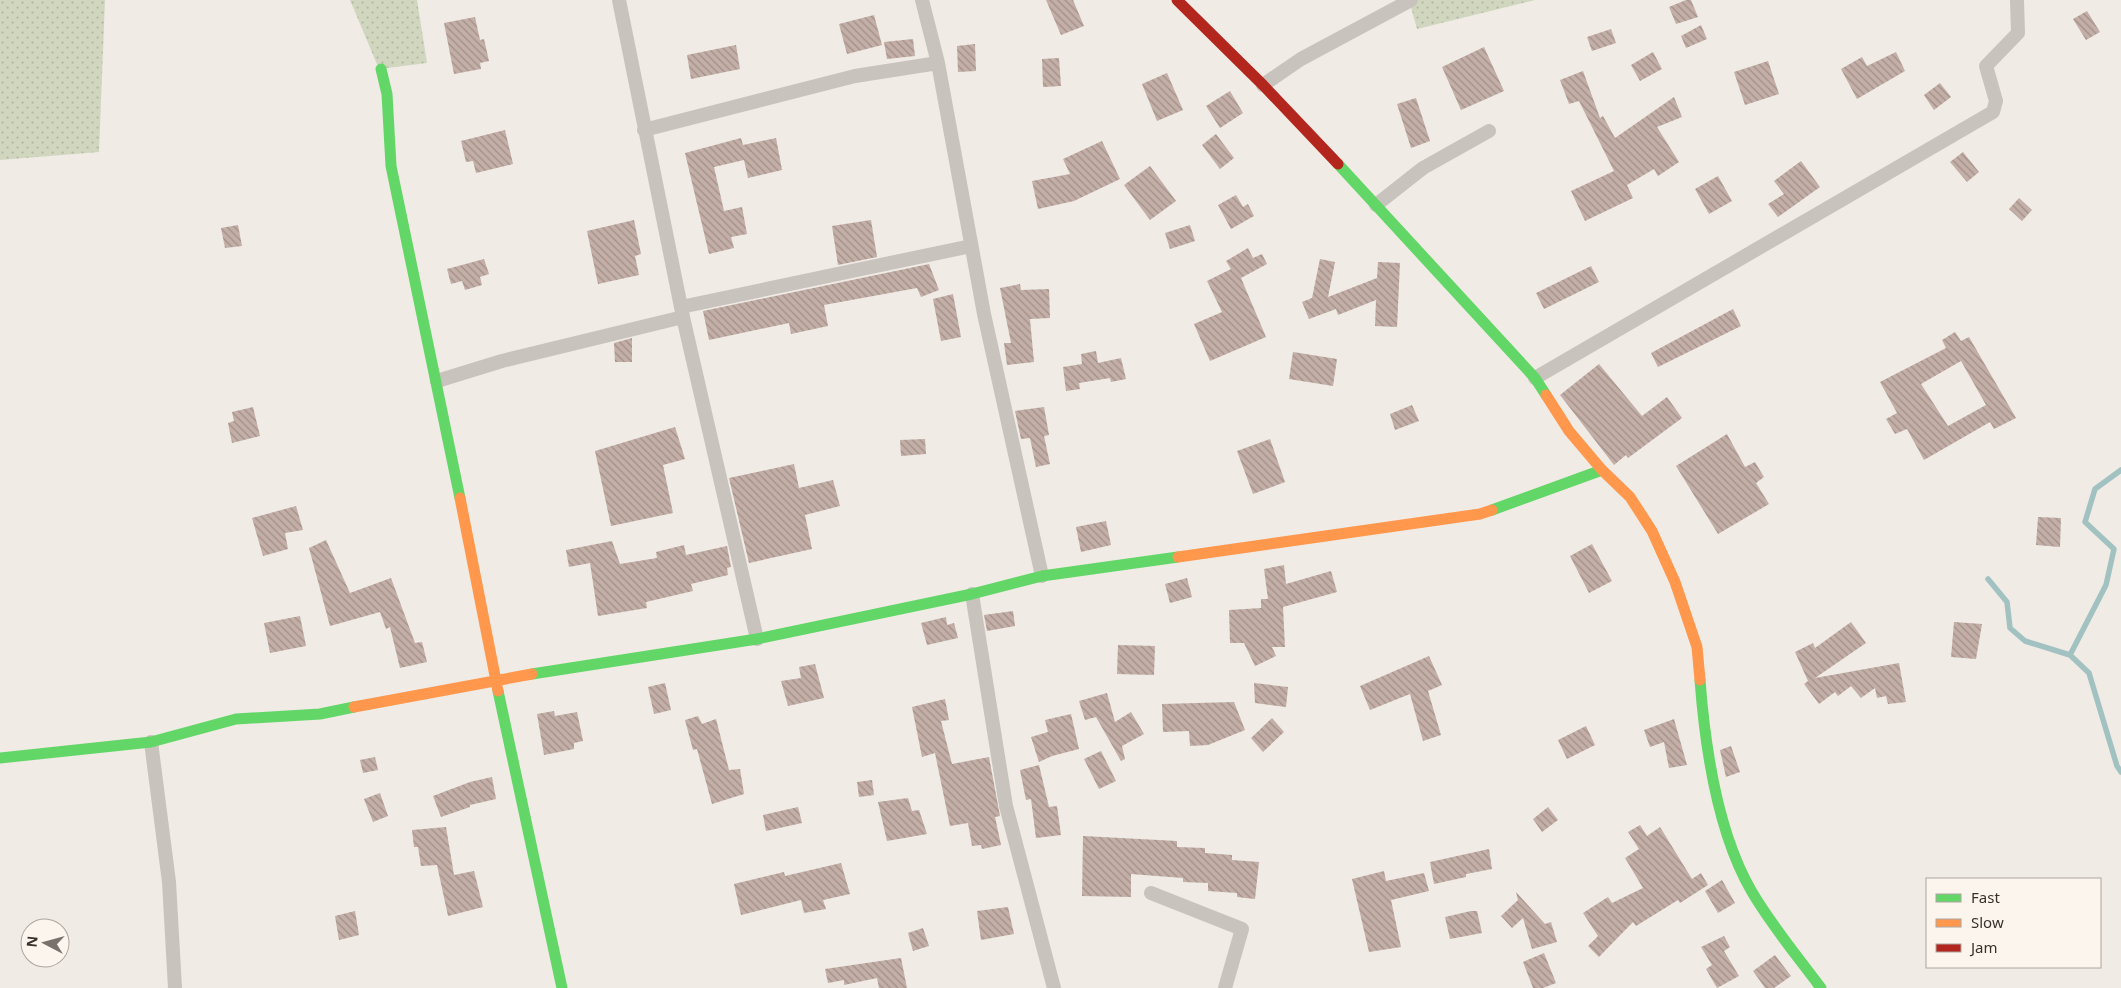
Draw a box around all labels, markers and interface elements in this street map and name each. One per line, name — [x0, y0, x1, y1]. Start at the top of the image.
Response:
legend — [1926, 878, 2101, 968]
text: Fast — [1971, 887, 2000, 907]
text: Slow — [1971, 912, 2004, 932]
north arrow — [20, 918, 70, 968]
text: N — [22, 935, 42, 948]
text: Jam — [1969, 937, 1998, 957]

